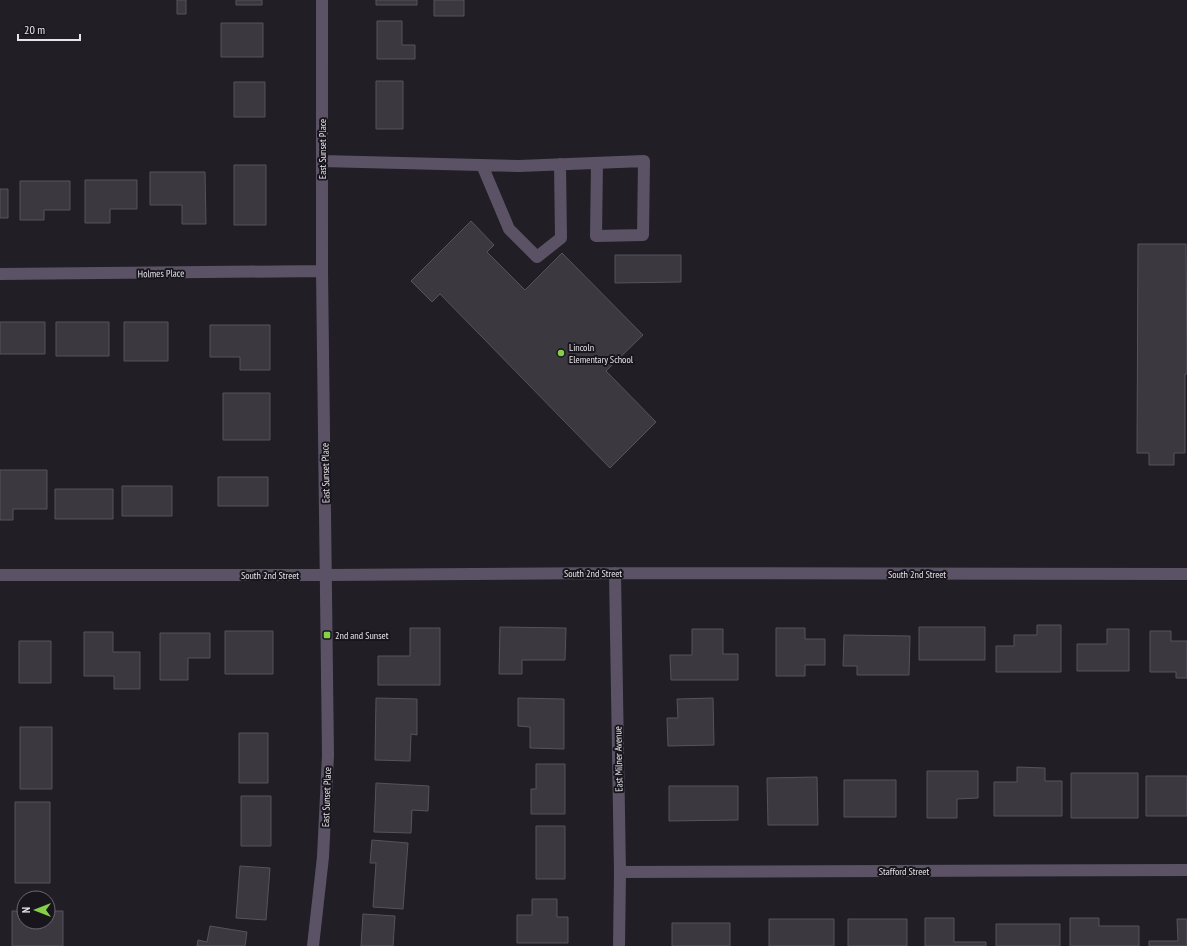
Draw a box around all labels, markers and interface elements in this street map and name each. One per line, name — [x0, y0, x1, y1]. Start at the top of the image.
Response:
scale bar — [18, 16, 80, 42]
text: 20 m — [24, 22, 45, 37]
street label: East Sunset Place — [316, 119, 329, 179]
street label: Holmes Place — [138, 267, 184, 280]
place label: Lincoln Elementary School — [569, 341, 634, 366]
marker: Lincoln Elementary School — [556, 348, 566, 358]
street label: East Sunset Place — [318, 443, 333, 503]
street label: South 2nd Street — [564, 567, 622, 580]
street label: South 2nd Street — [888, 568, 946, 581]
street label: South 2nd Street — [241, 569, 299, 582]
place label: 2nd and Sunset — [335, 629, 389, 642]
marker: 2nd and Sunset — [322, 630, 332, 640]
street label: East Milner Avenue — [611, 726, 626, 792]
street label: East Sunset Place — [319, 767, 334, 827]
street label: Stafford Street — [879, 865, 929, 878]
north arrow — [16, 890, 56, 930]
text: N — [19, 907, 33, 913]

